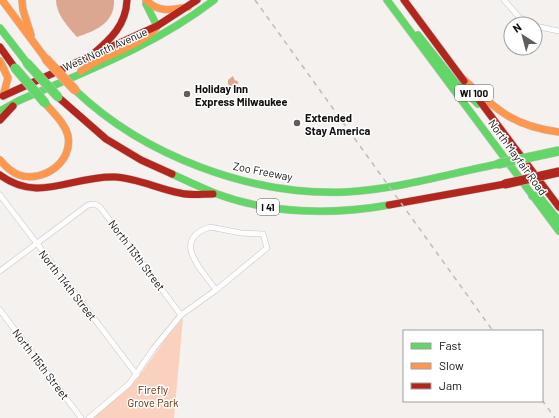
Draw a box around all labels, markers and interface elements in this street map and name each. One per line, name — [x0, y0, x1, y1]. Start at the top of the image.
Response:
north arrow — [503, 16, 543, 56]
text: N — [510, 20, 524, 35]
street label: West North Avenue — [61, 24, 149, 73]
place label: Holiday Inn Express Milwaukee — [195, 82, 288, 108]
road number: WI 100 — [455, 85, 493, 101]
marker: Holiday Inn Express Milwaukee — [182, 89, 192, 99]
place label: Extended Stay America — [305, 111, 371, 137]
street label: North Mayfair Road — [486, 116, 550, 198]
marker: Extended Stay America — [292, 118, 302, 128]
street label: Zoo Freeway — [232, 159, 294, 183]
road number: I 41 — [257, 199, 279, 215]
street label: North 113th Street — [106, 217, 168, 293]
street label: North 114th Street — [37, 247, 99, 323]
street label: North 115th Street — [10, 326, 72, 402]
legend — [403, 330, 543, 402]
text: Fast — [439, 338, 462, 352]
text: Slow — [439, 358, 464, 372]
text: Jam — [439, 378, 462, 392]
park label: Firefly Grove Park — [127, 383, 179, 409]

